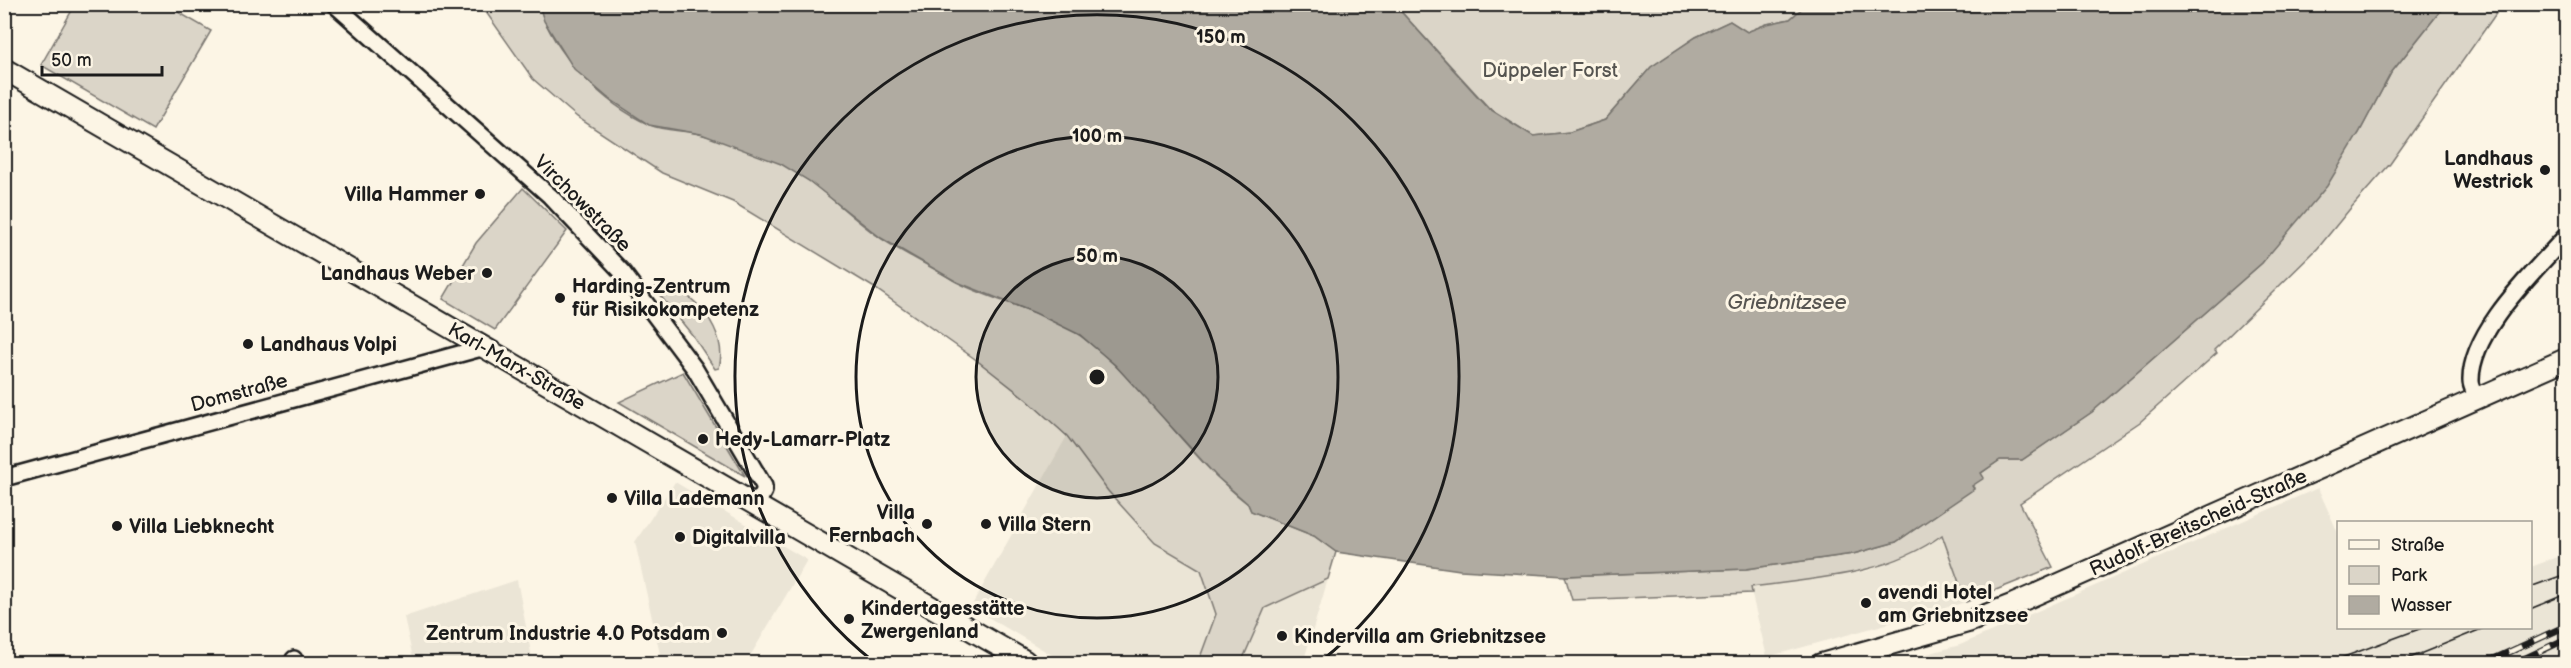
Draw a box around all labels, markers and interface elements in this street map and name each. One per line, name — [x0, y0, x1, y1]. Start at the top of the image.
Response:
text: 150 m — [1196, 27, 1246, 48]
scale bar — [42, 39, 162, 77]
text: 50 m — [51, 50, 92, 71]
park label: Düppeler Forst — [1482, 59, 1618, 83]
text: 100 m — [1072, 126, 1122, 147]
place label: Landhaus Westrick — [2444, 147, 2534, 194]
street label: Virchowstraße — [529, 150, 636, 257]
marker: Landhaus Westrick — [2538, 163, 2552, 177]
place label: Villa Hammer — [344, 183, 469, 207]
marker: Villa Hammer — [473, 187, 487, 201]
text: 50 m — [1076, 246, 1118, 267]
place label: Landhaus Weber — [320, 262, 476, 286]
marker: Landhaus Weber — [480, 266, 494, 280]
place label: Harding-Zentrum für Risikokompetenz — [572, 275, 759, 322]
water label: Griebnitzsee — [1727, 290, 1847, 315]
marker: Harding-Zentrum für Risikokompetenz — [553, 291, 567, 305]
street label: Karl-Marx-Straße — [443, 318, 590, 416]
place label: Landhaus Volpi — [260, 333, 397, 357]
marker: Landhaus Volpi — [241, 337, 255, 351]
centre of rings — [1087, 367, 1107, 387]
street label: Domstraße — [188, 368, 291, 417]
place label: Hedy-Lamarr-Platz — [715, 428, 890, 452]
marker: Hedy-Lamarr-Platz — [696, 432, 710, 446]
street label: Rudolf-Breitscheid-Straße — [2086, 464, 2311, 582]
place label: Villa Lademann — [624, 487, 765, 511]
marker: Villa Lademann — [605, 491, 619, 505]
place label: Villa Fernbach — [828, 501, 915, 548]
place label: Villa Stern — [998, 513, 1091, 537]
place label: Villa Liebknecht — [129, 515, 275, 539]
marker: Villa Fernbach — [920, 517, 934, 531]
marker: Villa Stern — [979, 517, 993, 531]
marker: Villa Liebknecht — [110, 519, 124, 533]
legend — [2337, 521, 2532, 629]
place label: Digitalvilla — [692, 526, 786, 550]
marker: Digitalvilla — [673, 530, 687, 544]
text: Straße — [2391, 535, 2445, 556]
text: Park — [2391, 565, 2427, 586]
place label: avendi Hotel am Griebnitzsee — [1878, 581, 2028, 628]
text: Wasser — [2391, 595, 2452, 616]
marker: avendi Hotel am Griebnitzsee — [1859, 596, 1873, 610]
place label: Kindertagesstätte Zwergenland — [861, 597, 1025, 644]
marker: Kindertagesstätte Zwergenland — [842, 612, 856, 626]
place label: Zentrum Industrie 4.0 Potsdam — [426, 622, 710, 646]
place label: Kindervilla am Griebnitzsee — [1294, 625, 1546, 649]
marker: Zentrum Industrie 4.0 Potsdam — [715, 626, 729, 640]
marker: Kindervilla am Griebnitzsee — [1275, 629, 1289, 643]

